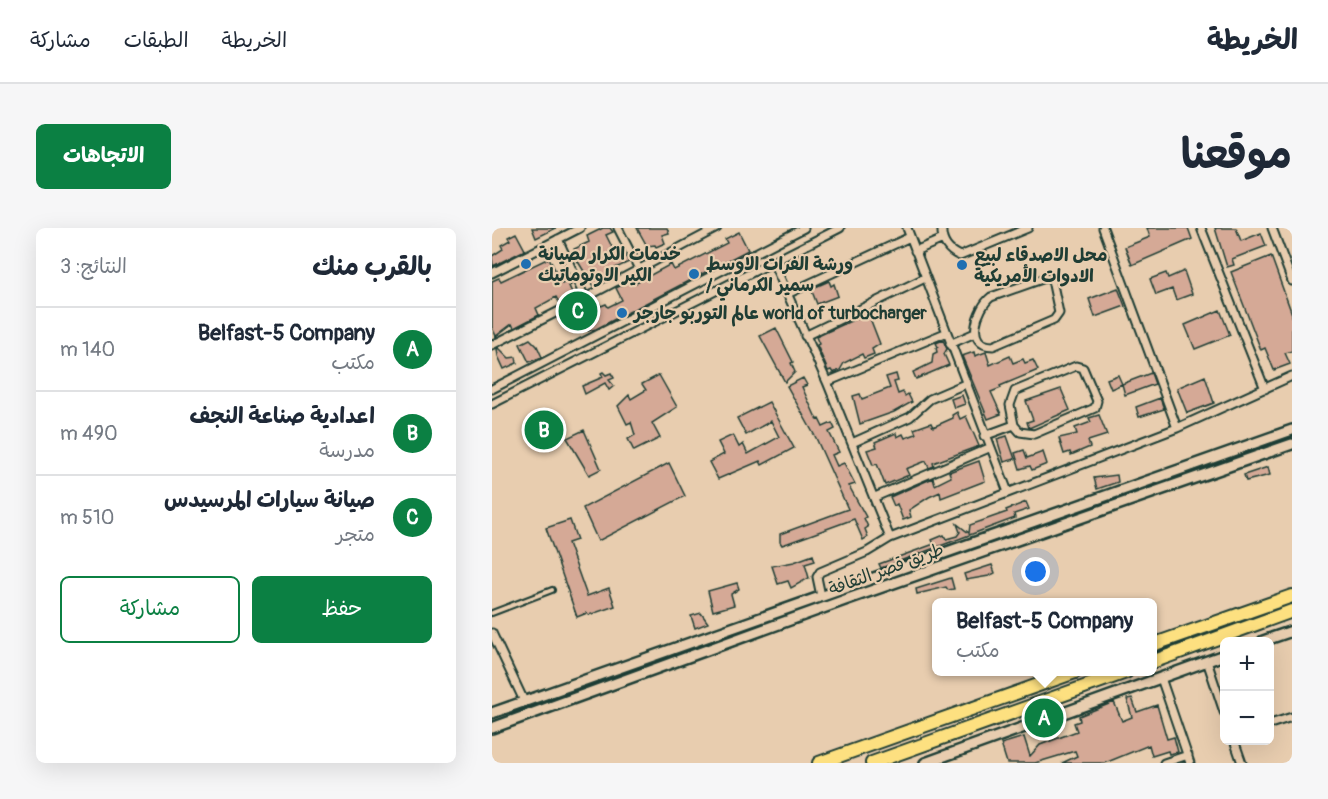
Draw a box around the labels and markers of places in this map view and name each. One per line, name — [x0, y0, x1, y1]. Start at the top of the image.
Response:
place label: خدمات الكرار لصيانة الكير الاوتوماتيك — [538, 243, 681, 287]
place label: محل الاصدقاء لبيع الادوات الأمريكية — [974, 244, 1107, 288]
place label: ورشة الفرات الاوسط / سمير الكرماني — [706, 253, 853, 301]
marker: خدمات الكرار لصيانة الكير الاوتوماتيك — [519, 257, 533, 271]
marker: محل الاصدقاء لبيع الادوات الأمريكية — [955, 258, 969, 272]
marker: ورشة الفرات الاوسط / سمير الكرماني — [687, 267, 701, 281]
pin: C — [558, 288, 598, 334]
place label: عالم التوربو جارجر world of turbocharger — [632, 302, 927, 327]
marker: عالم التوربو جارجر world of turbocharger — [615, 306, 629, 320]
pin: B — [524, 408, 564, 452]
pin: A — [1024, 696, 1064, 740]

